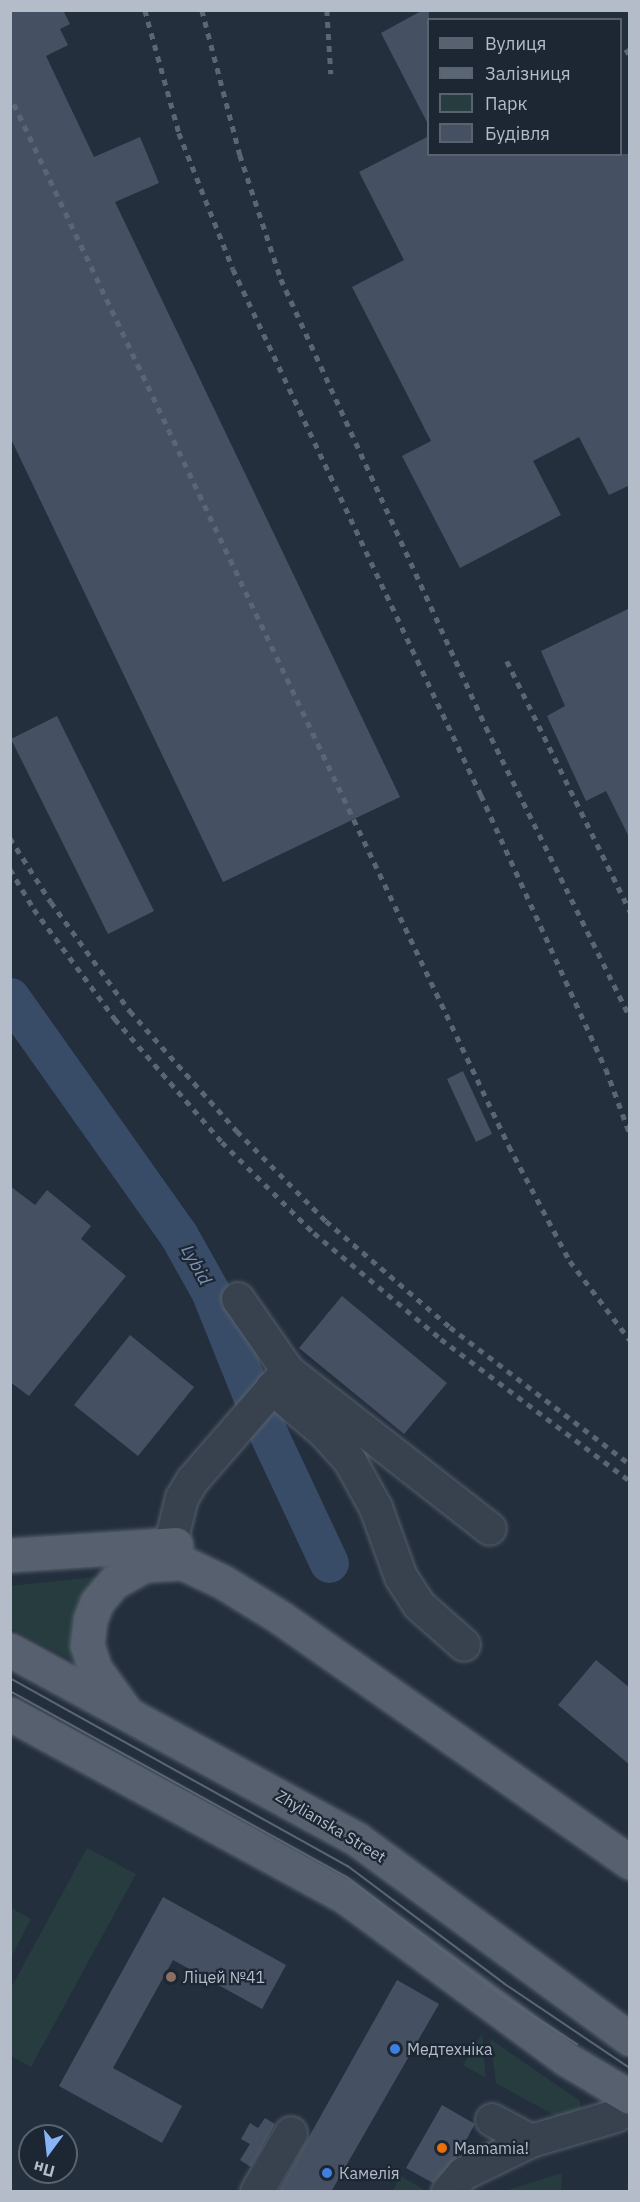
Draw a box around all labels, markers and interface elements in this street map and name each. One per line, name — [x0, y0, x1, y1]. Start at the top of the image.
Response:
legend — [427, 18, 622, 156]
text: Вулиця — [485, 32, 546, 55]
text: Залізниця — [485, 62, 571, 85]
text: Парк — [485, 92, 527, 115]
text: Будівля — [485, 122, 550, 145]
water label: Lybid — [176, 1241, 216, 1289]
street label: Zhylianska Street — [273, 1786, 389, 1866]
place label: Ліцей №41 — [183, 1967, 265, 1987]
marker: Ліцей №41 — [164, 1970, 178, 1984]
place label: Медтехніка — [407, 2039, 493, 2059]
marker: Медтехніка — [388, 2042, 402, 2056]
north arrow — [18, 2124, 78, 2184]
place label: Mamamia! — [454, 2138, 529, 2158]
marker: Mamamia! — [435, 2141, 449, 2155]
text: Пн — [31, 2157, 57, 2182]
place label: Камелія — [339, 2163, 400, 2183]
marker: Камелія — [320, 2166, 334, 2180]

